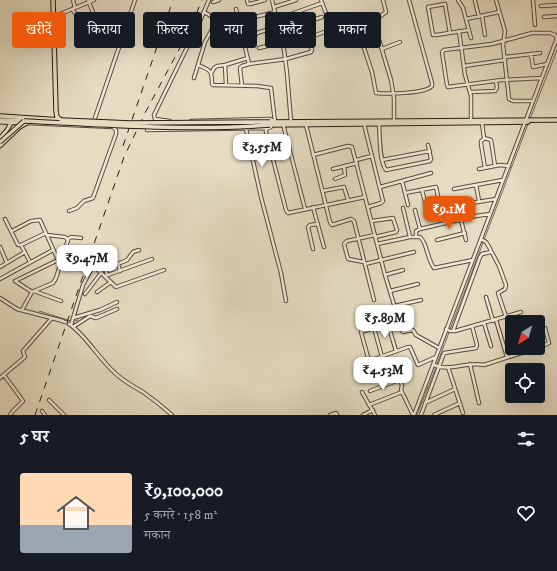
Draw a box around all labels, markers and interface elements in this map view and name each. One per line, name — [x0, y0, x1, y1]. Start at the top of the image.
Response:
chip: खरीदें — [12, 12, 66, 48]
chip: किराया — [74, 12, 135, 48]
chip: फ़िल्टर — [143, 12, 202, 48]
chip: नया — [210, 12, 257, 48]
chip: फ़्लैट — [265, 12, 316, 48]
chip: मकान — [324, 12, 381, 48]
pin: ₹3.55M — [229, 134, 295, 168]
text: ₹3.55M — [242, 139, 282, 155]
pin: ₹9.1M — [421, 196, 477, 230]
text: ₹9.1M — [432, 201, 466, 217]
pin: ₹9.47M — [54, 245, 120, 279]
text: ₹9.47M — [66, 250, 108, 266]
pin: ₹5.89M — [352, 305, 418, 339]
text: ₹5.89M — [364, 310, 406, 326]
north arrow — [505, 315, 545, 355]
map controls — [505, 315, 545, 403]
pin: ₹4.53M — [350, 357, 416, 391]
text: ₹4.53M — [362, 362, 404, 378]
button: locate — [505, 363, 545, 403]
text: 5 घर — [20, 426, 49, 448]
icon: filters — [515, 428, 537, 450]
text: ₹9,100,000 — [144, 480, 223, 502]
icon: home — [52, 489, 100, 537]
icon: heart — [515, 502, 537, 524]
text: 5 कमरे · 158 m² — [144, 507, 217, 523]
text: मकान — [144, 527, 170, 543]

